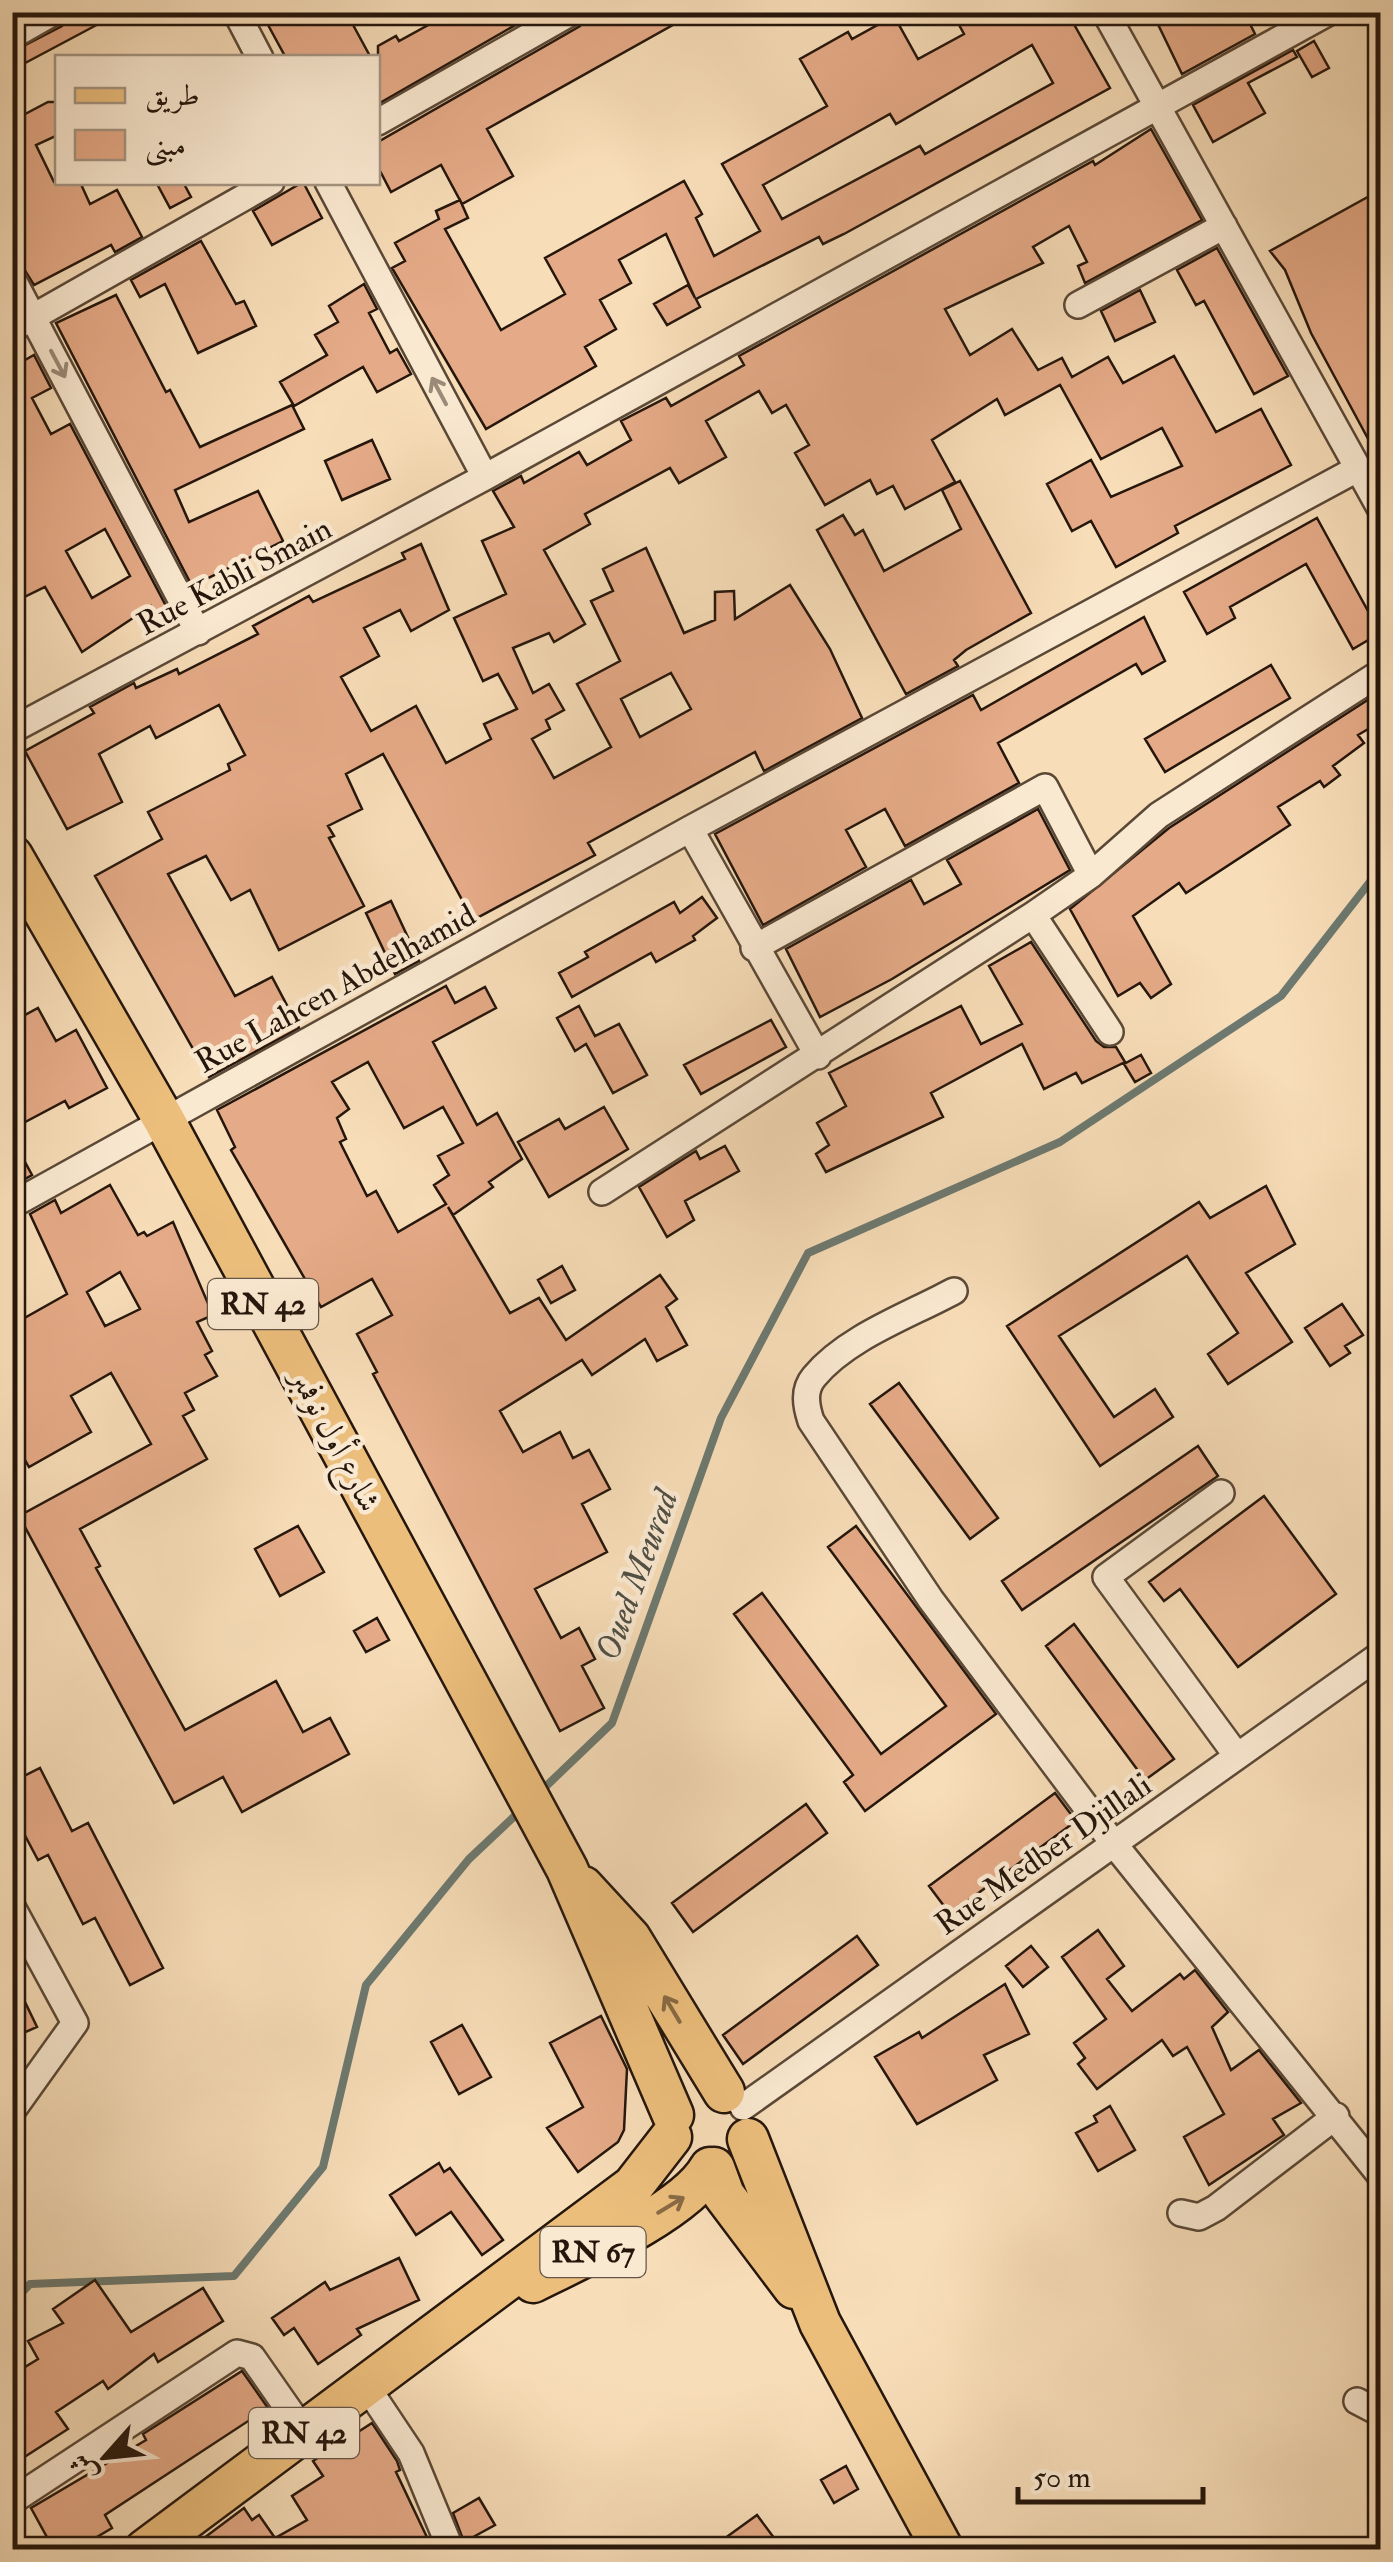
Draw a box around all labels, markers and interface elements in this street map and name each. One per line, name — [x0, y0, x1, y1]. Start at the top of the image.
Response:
legend — [55, 55, 380, 185]
text: طريق — [145, 77, 200, 114]
text: مبنى — [145, 127, 186, 167]
one-way arrow — [49, 349, 68, 379]
one-way arrow — [429, 377, 449, 406]
street label: Rue Kabli Smain — [130, 509, 339, 645]
street label: Rue Lahcen Abdelhamid — [188, 895, 483, 1083]
road number: RN 42 — [208, 1279, 318, 1329]
street label: شارع أول نوفمبر — [274, 1358, 392, 1521]
water label: Oued Meurad — [586, 1482, 689, 1667]
street label: Rue Medber Djillali — [928, 1765, 1159, 1944]
one-way arrow — [662, 1995, 682, 2024]
one-way arrow — [656, 2195, 685, 2215]
road number: RN 67 — [540, 2227, 646, 2277]
north arrow — [55, 2407, 155, 2507]
road number: RN 42 — [249, 2408, 359, 2458]
scale bar — [1018, 2442, 1203, 2504]
text: ش — [62, 2447, 106, 2488]
text: 50 m — [1033, 2459, 1091, 2496]

